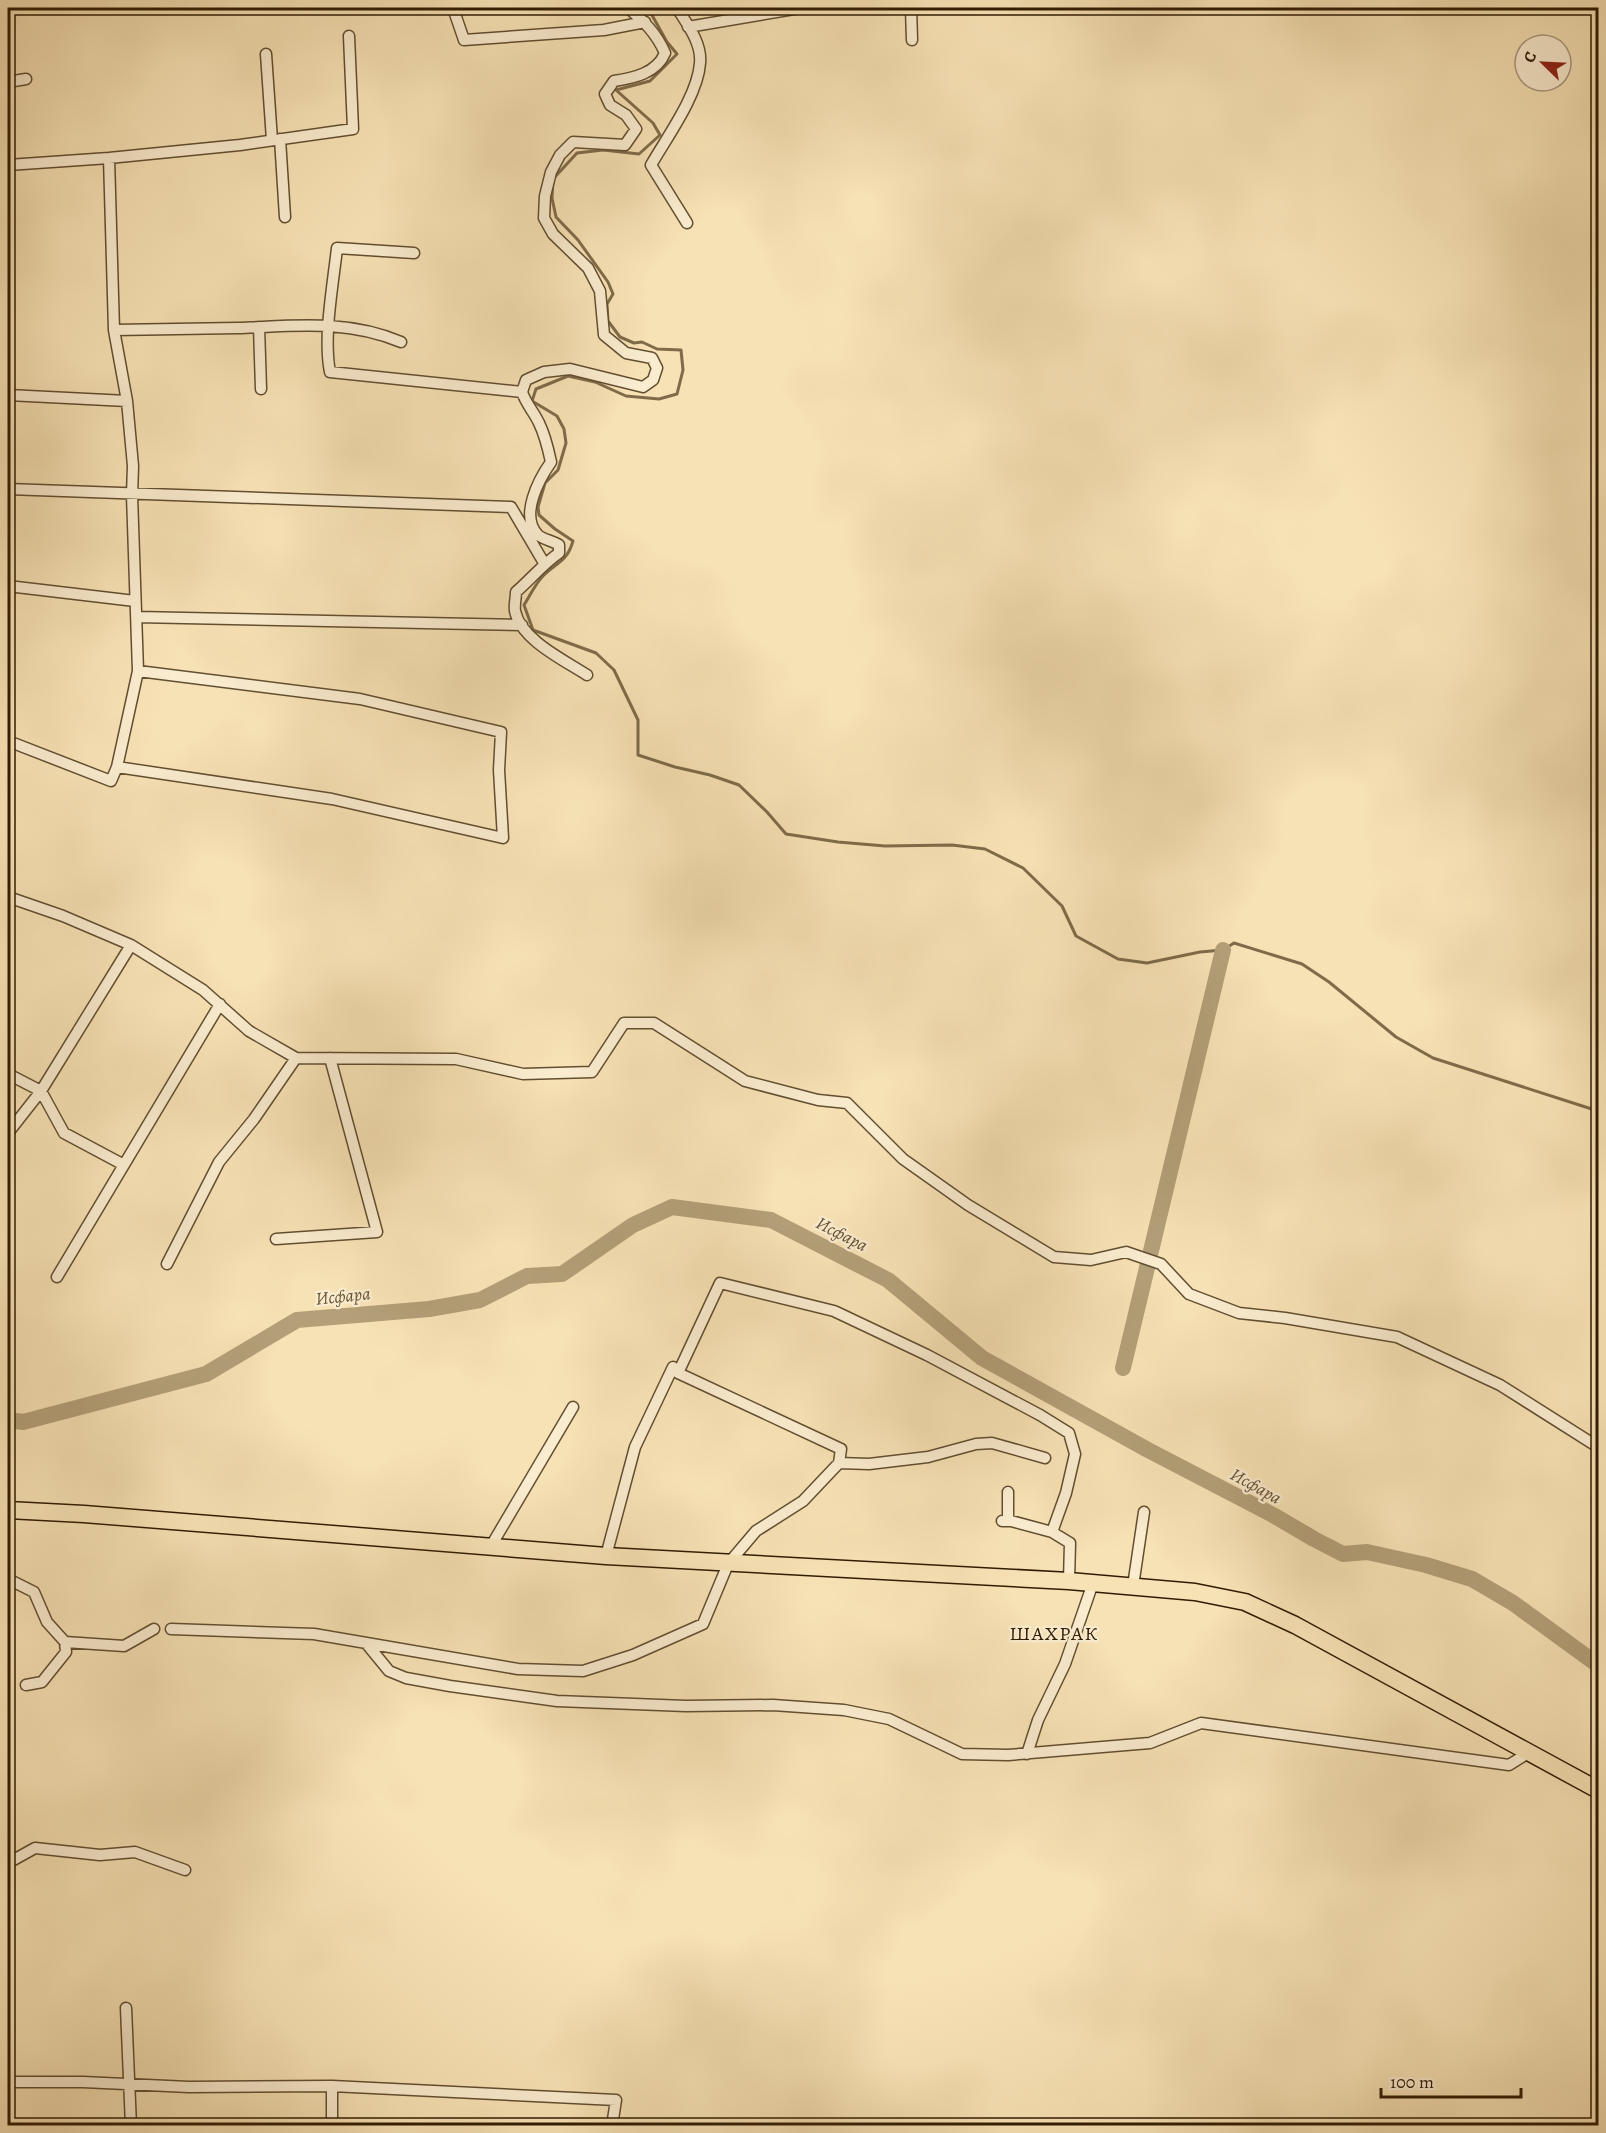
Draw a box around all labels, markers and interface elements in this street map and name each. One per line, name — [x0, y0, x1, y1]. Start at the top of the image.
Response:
north arrow — [1513, 33, 1573, 93]
text: С — [1518, 48, 1542, 66]
water label: Исфара — [812, 1211, 872, 1257]
water label: Исфара — [314, 1281, 372, 1311]
water label: Исфара — [1226, 1462, 1286, 1510]
district label: ШАХРАК — [1009, 1620, 1099, 1647]
scale bar — [1381, 2061, 1520, 2099]
text: 100 m — [1390, 2070, 1434, 2094]

